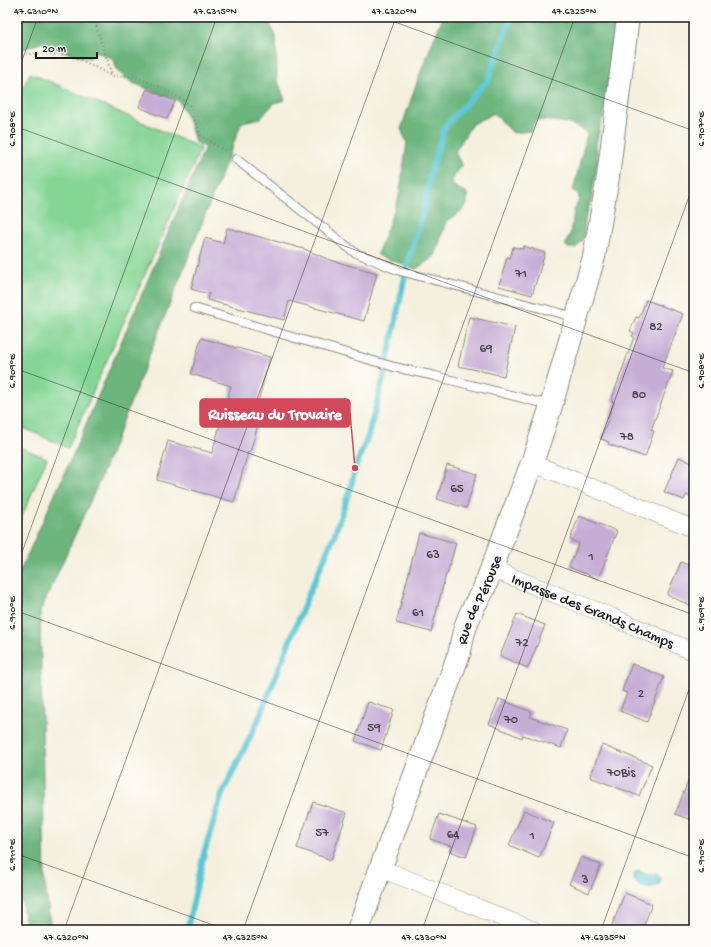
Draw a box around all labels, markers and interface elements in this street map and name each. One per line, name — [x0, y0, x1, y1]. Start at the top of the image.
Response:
text: 47.6310°N — [14, 6, 59, 18]
text: 47.6315°N — [193, 6, 237, 18]
text: 47.6320°N — [372, 6, 417, 18]
text: 47.6325°N — [552, 6, 597, 18]
scale bar — [36, 34, 97, 60]
text: 20 m — [42, 43, 67, 57]
text: 6.908°E — [7, 111, 19, 147]
text: 6.907°E — [696, 111, 708, 146]
house number: 71 — [514, 267, 527, 282]
house number: 82 — [649, 320, 663, 335]
house number: 69 — [479, 342, 493, 357]
text: 6.909°E — [7, 353, 19, 388]
text: 6.908°E — [696, 353, 708, 389]
house number: 80 — [632, 388, 647, 403]
callout: Ruisseau du Trovaire — [200, 399, 350, 427]
text: Ruisseau du Trovaire — [207, 407, 343, 426]
house number: 78 — [619, 430, 634, 445]
house number: 65 — [450, 482, 464, 497]
house number: 63 — [426, 548, 440, 563]
house number: 1 — [587, 550, 594, 565]
street label: Rue de Pérouse — [454, 553, 507, 646]
street label: Impasse des Grands Champs — [508, 571, 677, 654]
text: 6.910°E — [7, 595, 19, 630]
text: 6.909°E — [696, 596, 708, 631]
house number: 61 — [412, 606, 424, 621]
house number: 72 — [514, 636, 529, 651]
house number: 2 — [638, 687, 645, 702]
house number: 70 — [503, 713, 519, 728]
house number: 59 — [367, 721, 381, 736]
house number: 70Bis — [606, 766, 636, 781]
house number: 57 — [315, 826, 330, 841]
house number: 64 — [447, 828, 459, 843]
house number: 1 — [528, 829, 535, 844]
text: 6.911°E — [7, 838, 19, 871]
text: 6.910°E — [696, 838, 708, 873]
house number: 3 — [581, 873, 589, 888]
text: 47.6320°N — [44, 932, 89, 944]
text: 47.6325°N — [223, 932, 268, 944]
text: 47.6330°N — [401, 932, 447, 944]
text: 47.6335°N — [581, 932, 626, 944]

